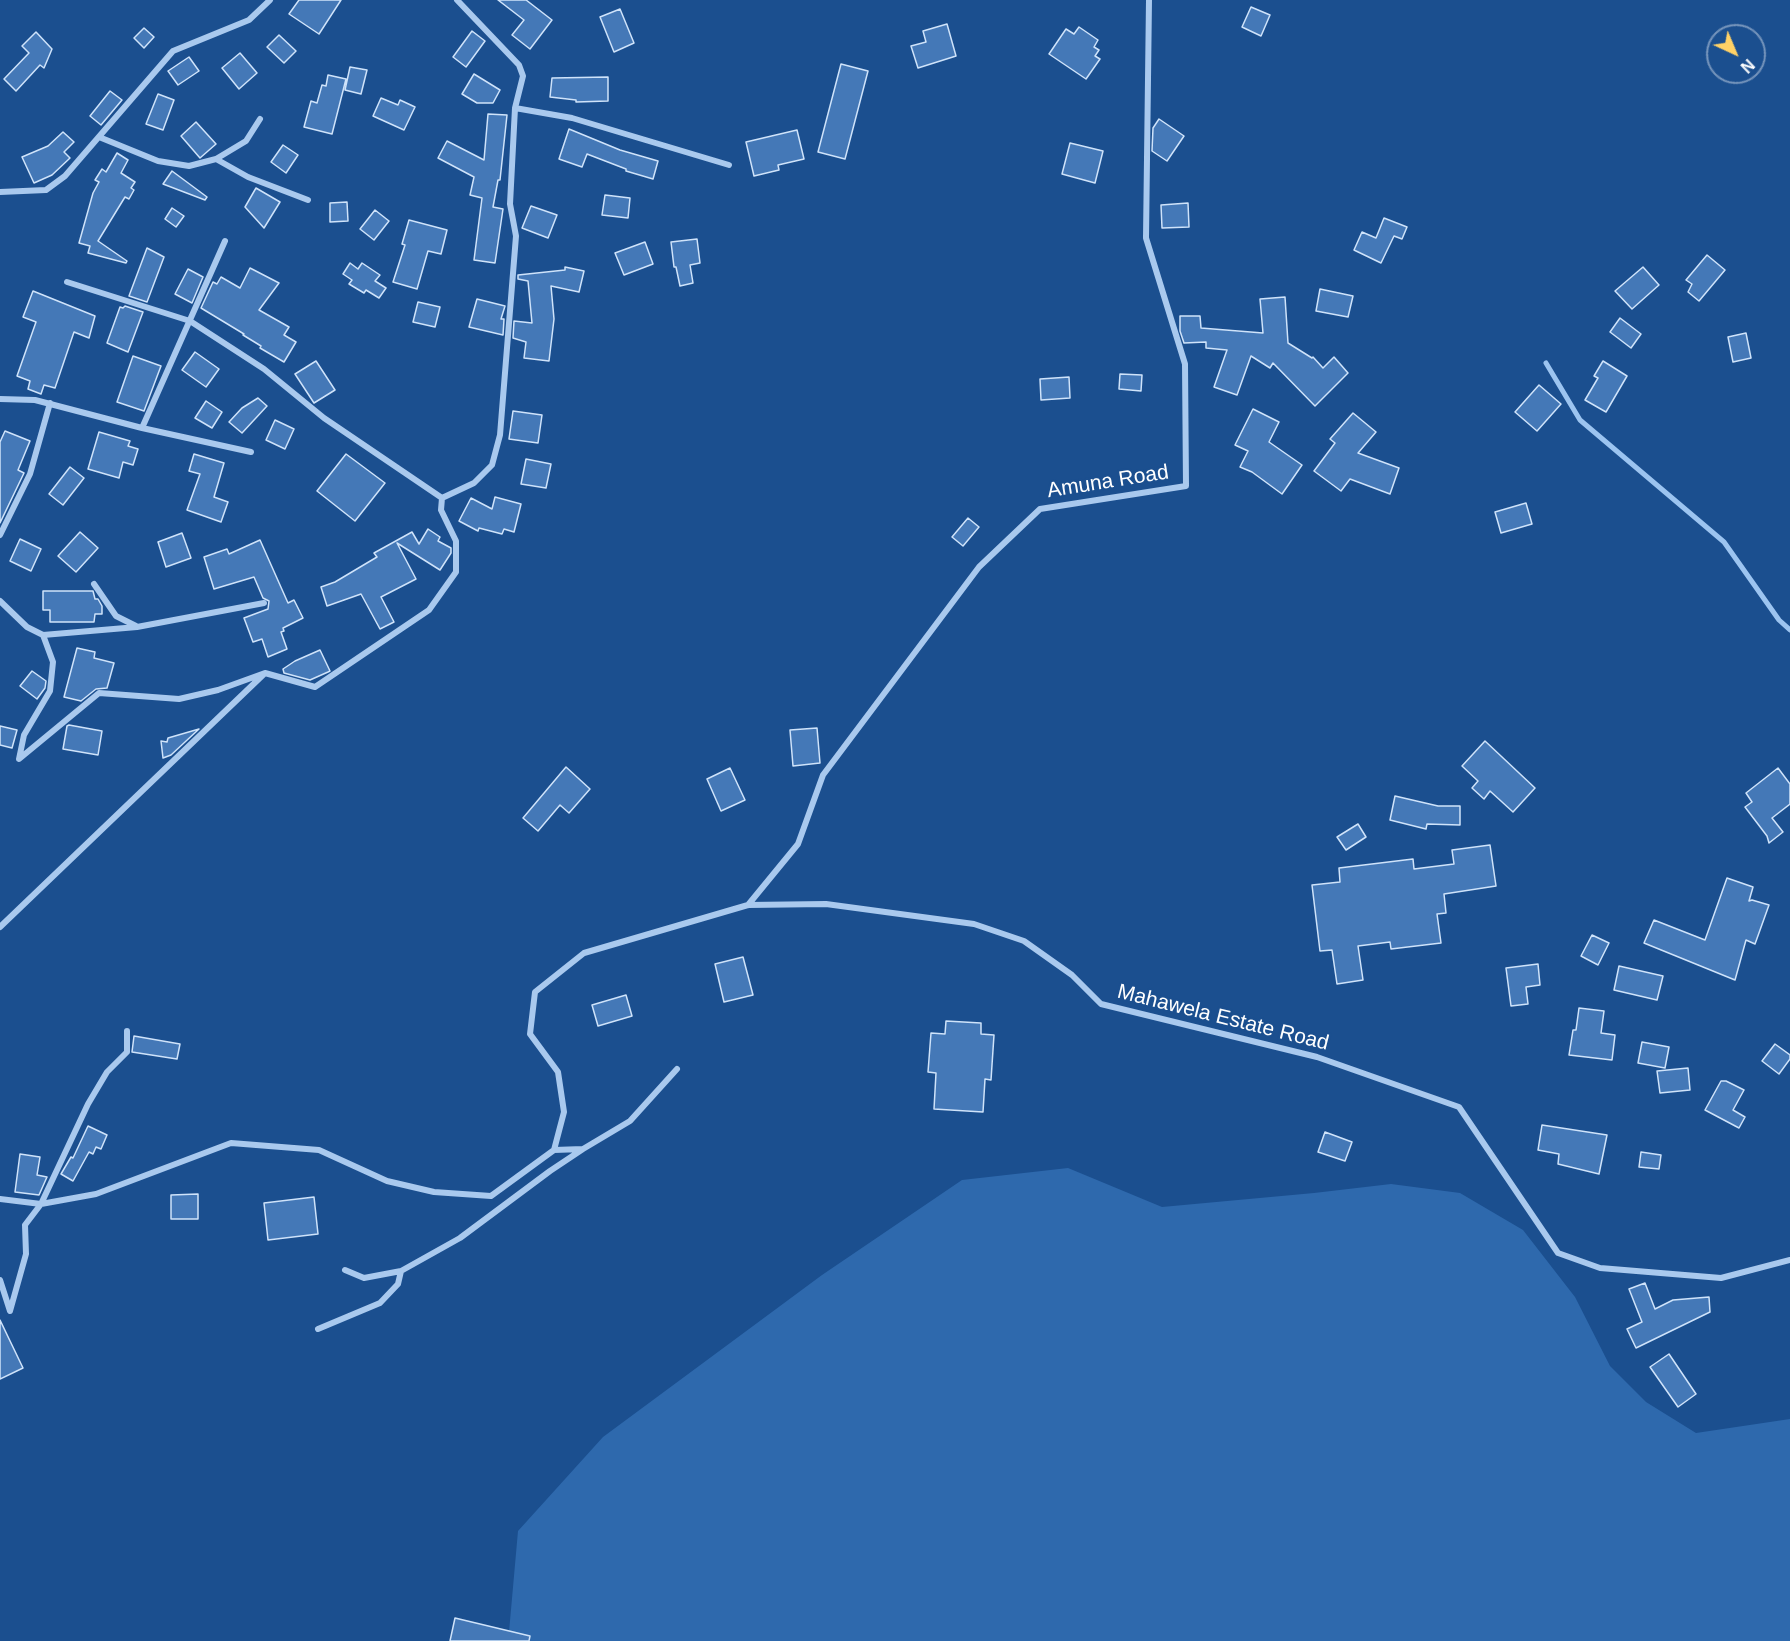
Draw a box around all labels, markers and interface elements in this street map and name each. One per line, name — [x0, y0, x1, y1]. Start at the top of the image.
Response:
north arrow — [1706, 24, 1766, 84]
text: N — [1737, 56, 1758, 76]
street label: Amuna Road — [1045, 460, 1171, 504]
street label: Mahawela Estate Road — [1115, 980, 1331, 1056]

